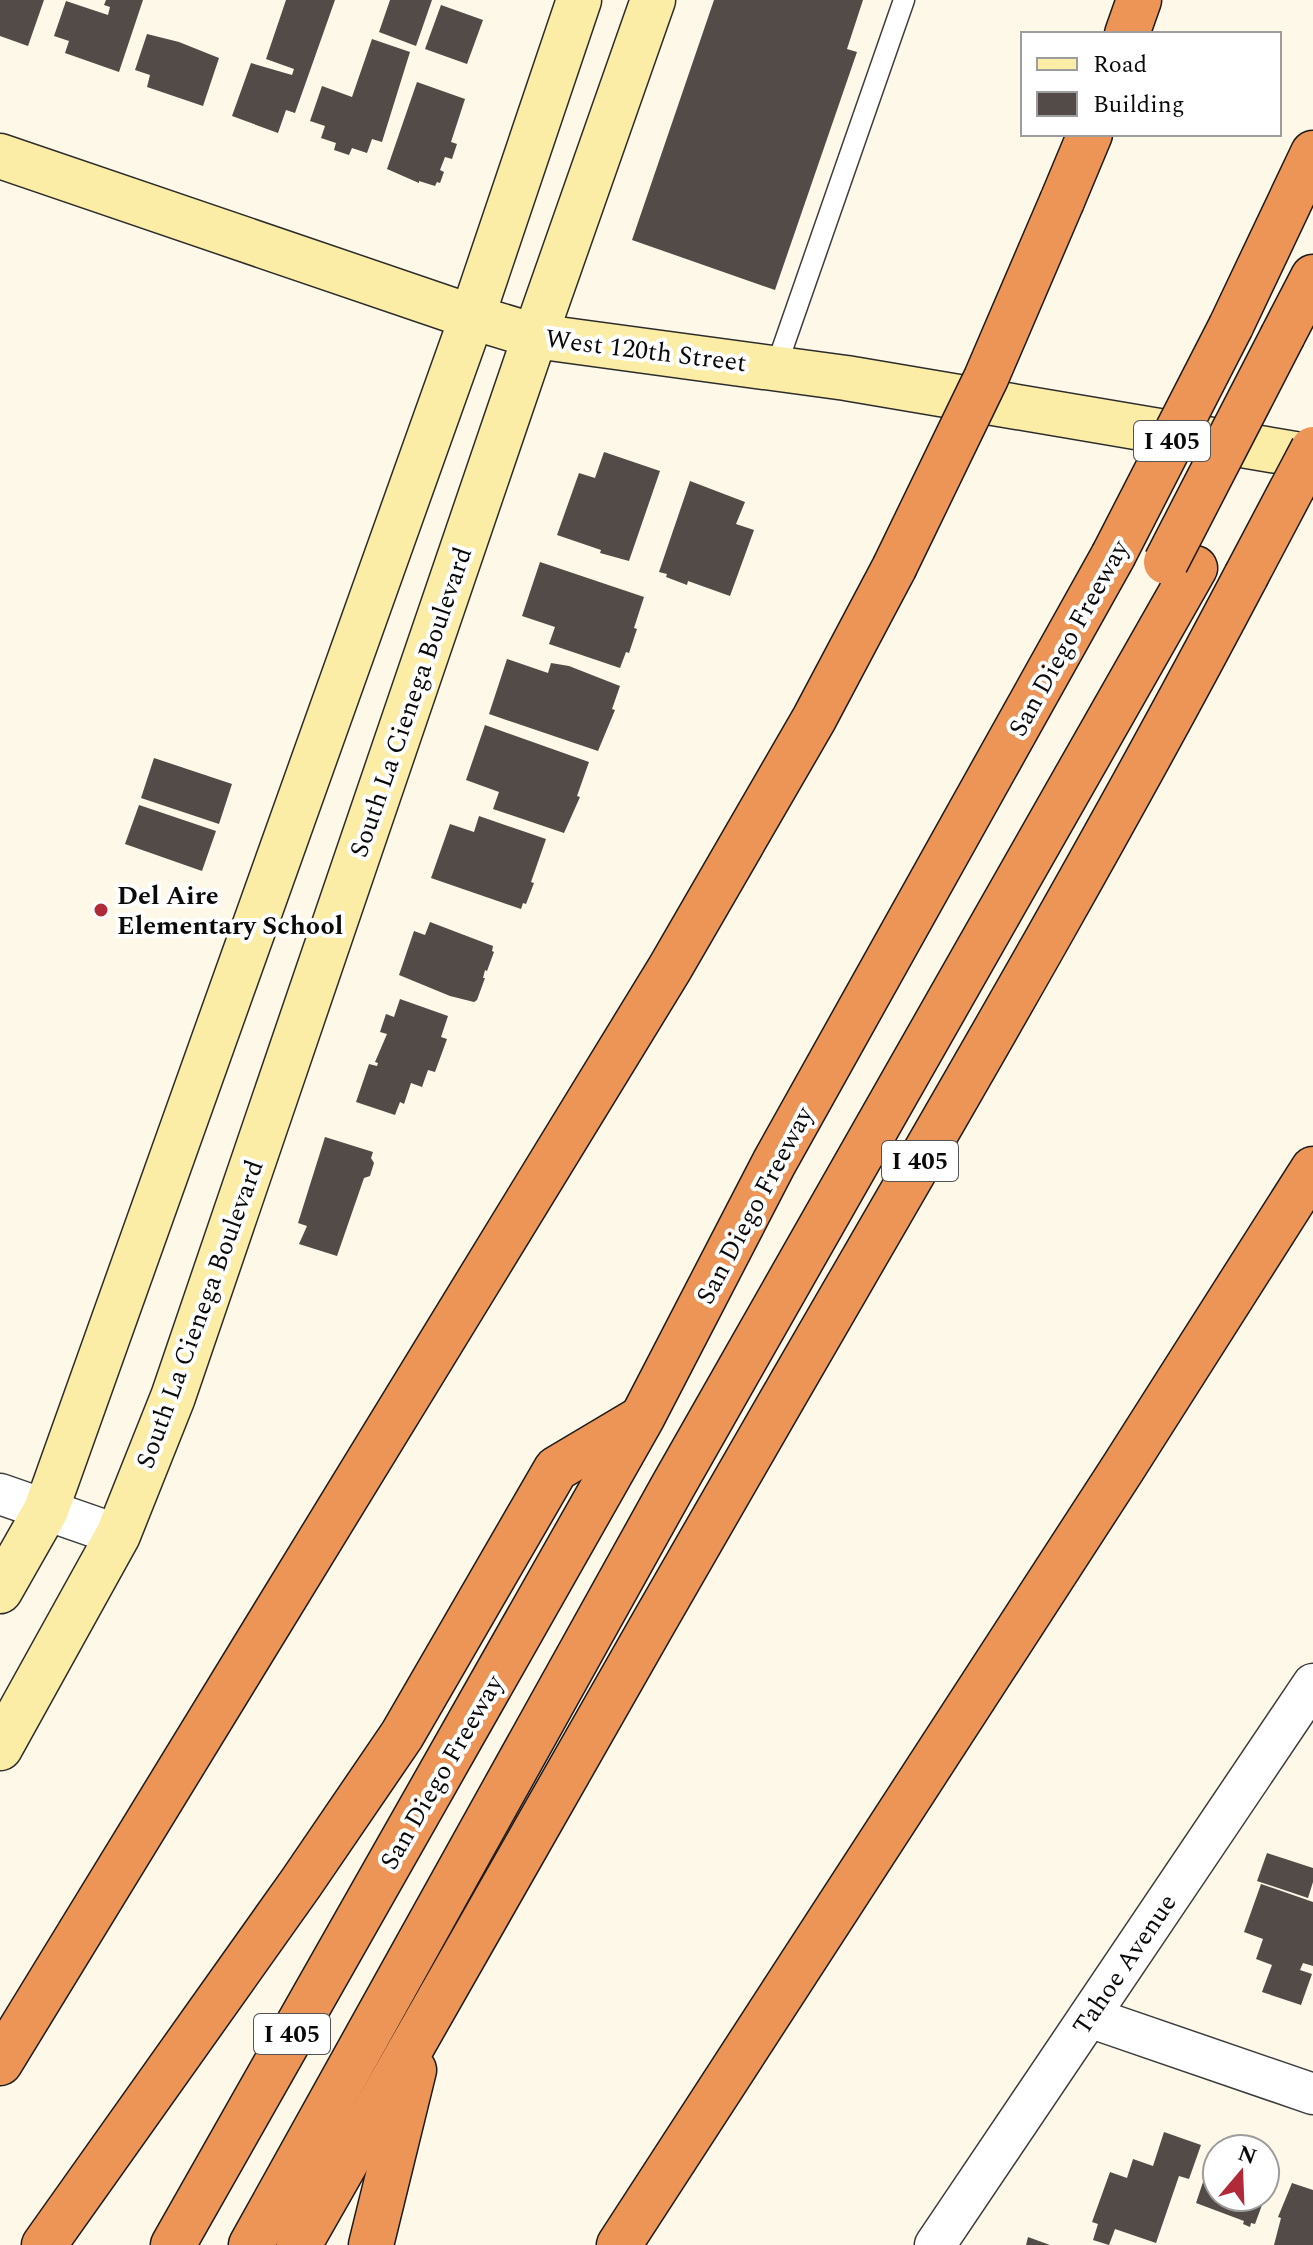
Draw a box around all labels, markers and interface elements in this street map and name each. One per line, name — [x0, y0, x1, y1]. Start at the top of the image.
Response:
legend — [1021, 32, 1281, 136]
text: Road — [1093, 47, 1147, 83]
text: Building — [1093, 87, 1185, 123]
street label: West 120th Street — [543, 319, 749, 383]
road number: I 405 — [1134, 421, 1210, 461]
street label: San Diego Freeway — [998, 532, 1140, 744]
street label: South La Cienega Boulevard — [339, 542, 483, 863]
place label: Del Aire Elementary School — [117, 876, 343, 946]
marker: Del Aire Elementary School — [92, 901, 110, 919]
street label: San Diego Freeway — [686, 1098, 825, 1312]
road number: I 405 — [882, 1141, 958, 1181]
street label: South La Cienega Boulevard — [125, 1154, 275, 1474]
street label: San Diego Freeway — [370, 1666, 515, 1877]
street label: Tahoe Avenue — [1063, 1886, 1187, 2043]
road number: I 405 — [254, 2014, 330, 2054]
north arrow — [1201, 2133, 1281, 2213]
text: N — [1233, 2137, 1261, 2174]

